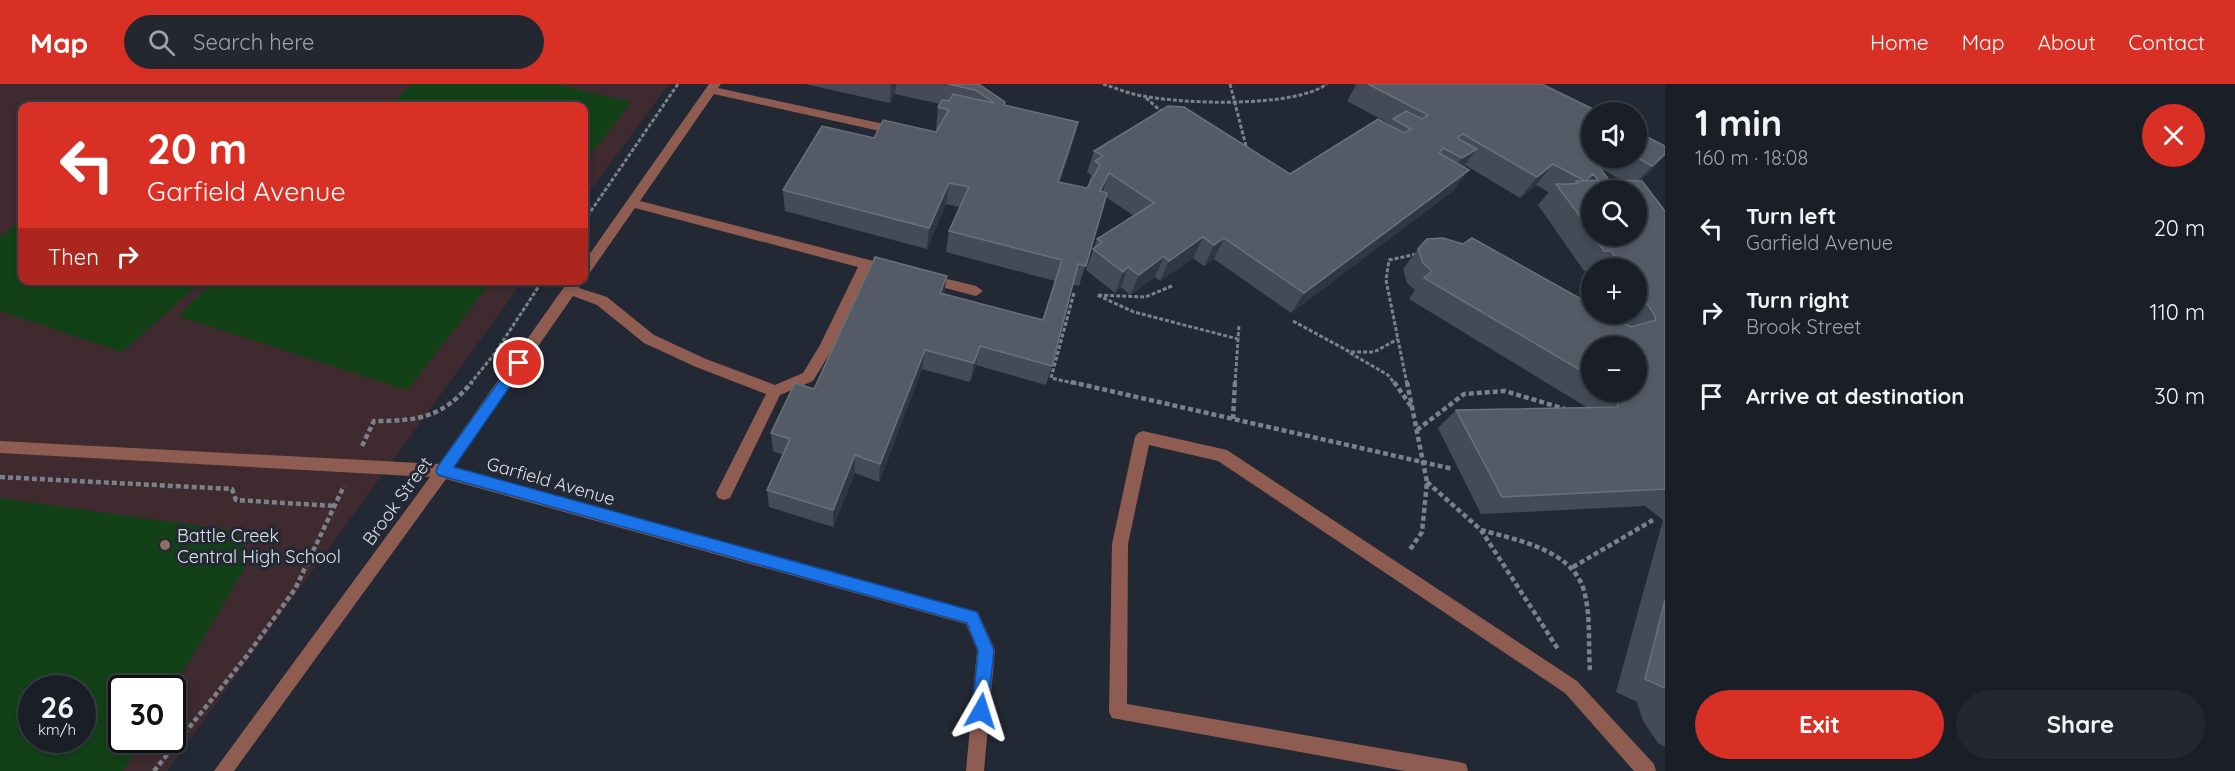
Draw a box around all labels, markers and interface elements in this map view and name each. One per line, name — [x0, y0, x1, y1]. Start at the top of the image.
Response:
search box — [124, 15, 544, 69]
text: Map — [30, 25, 88, 60]
icon: search — [145, 26, 178, 59]
text: Search here — [193, 28, 315, 56]
text: Home — [1870, 29, 1929, 55]
text: Map — [1962, 29, 2005, 55]
text: About — [2038, 29, 2096, 55]
text: Contact — [2129, 29, 2205, 55]
text: 1 min — [1695, 100, 1782, 145]
map controls — [1581, 102, 1647, 402]
button: sound — [1581, 102, 1647, 168]
button: close — [2142, 104, 2205, 167]
text: 20 m — [147, 122, 247, 175]
icon: left — [48, 126, 126, 204]
text: 160 m · 18:08 — [1695, 145, 1808, 170]
text: Garfield Avenue — [147, 174, 346, 208]
button: search — [1581, 180, 1647, 246]
text: Turn left — [1746, 202, 1836, 230]
icon: left — [1695, 212, 1728, 245]
text: 20 m — [2154, 214, 2205, 242]
text: Garfield Avenue — [1746, 230, 1893, 255]
icon: right — [111, 240, 144, 273]
text: Then — [48, 243, 99, 271]
button: + — [1581, 258, 1647, 324]
text: Turn right — [1746, 286, 1850, 314]
icon: right — [1695, 296, 1728, 329]
text: 110 m — [2150, 298, 2205, 326]
text: Brook Street — [1746, 314, 1861, 339]
button: − — [1581, 336, 1647, 402]
pin — [493, 337, 544, 388]
icon: arrive — [502, 346, 535, 379]
icon: arrive — [1695, 380, 1728, 413]
text: Arrive at destination — [1746, 382, 1964, 410]
text: 30 m — [2154, 382, 2205, 410]
street label: Brook Street — [357, 452, 437, 550]
street label: Garfield Avenue — [484, 452, 618, 510]
place label: Battle Creek Central High School — [177, 524, 341, 568]
marker: Battle Creek Central High School — [158, 538, 172, 552]
speed limit sign: 30 — [108, 675, 186, 753]
position arrow — [949, 679, 1013, 743]
text: 26 — [40, 688, 74, 726]
button: Exit — [1695, 690, 1944, 759]
button: Share — [1956, 690, 2205, 759]
text: km/h — [38, 720, 76, 739]

